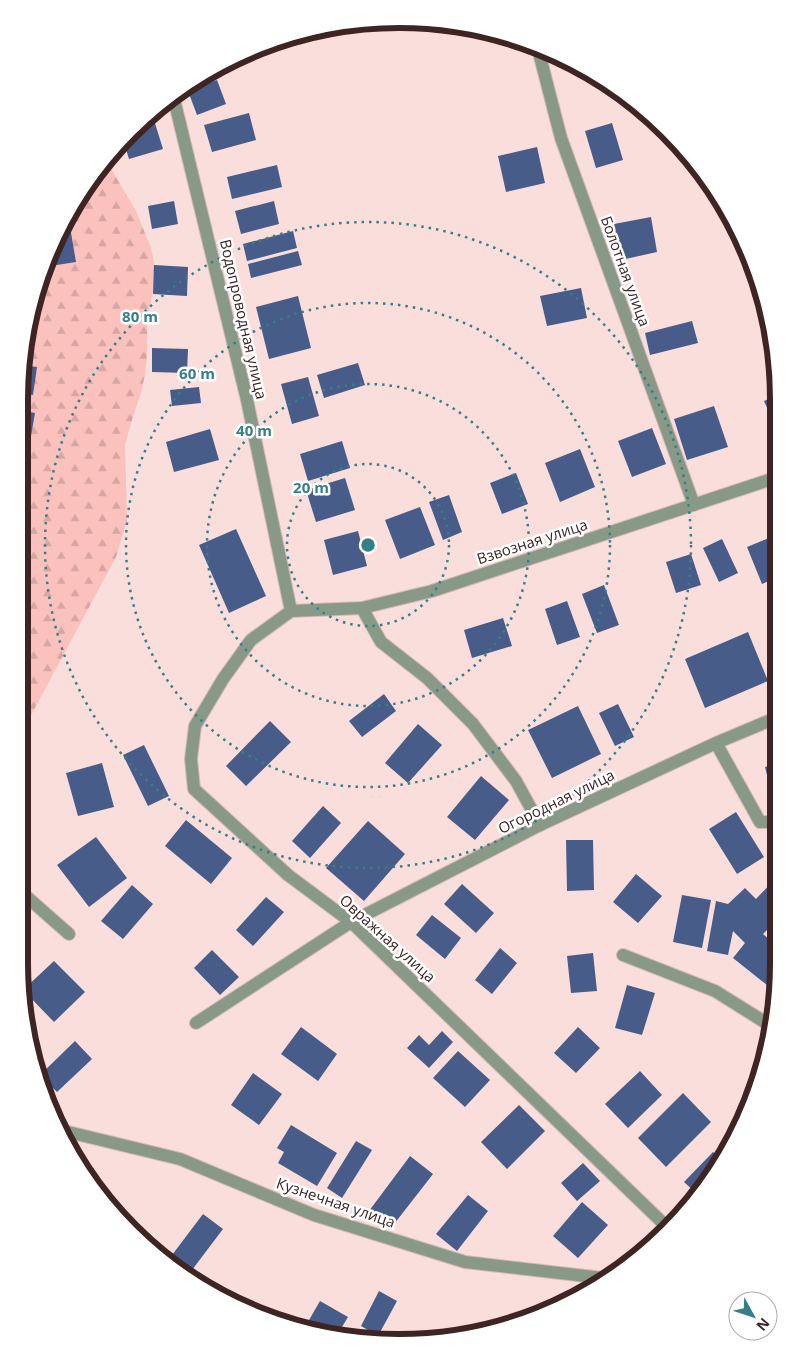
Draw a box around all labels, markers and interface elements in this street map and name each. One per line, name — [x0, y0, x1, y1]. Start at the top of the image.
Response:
street label: Болотная улица — [597, 213, 655, 329]
street label: Водопроводная улица — [216, 237, 272, 401]
text: 80 m — [122, 306, 158, 326]
text: 60 m — [179, 363, 215, 383]
text: 40 m — [236, 420, 272, 440]
text: 20 m — [293, 477, 329, 497]
street label: Взвозная улица — [474, 514, 590, 568]
centre of rings — [359, 536, 377, 554]
street label: Огородная улица — [494, 764, 618, 838]
street label: Овражная улица — [336, 890, 440, 986]
street label: Кузнечная улица — [274, 1172, 398, 1232]
north arrow — [728, 1291, 778, 1341]
text: N — [752, 1314, 774, 1335]

